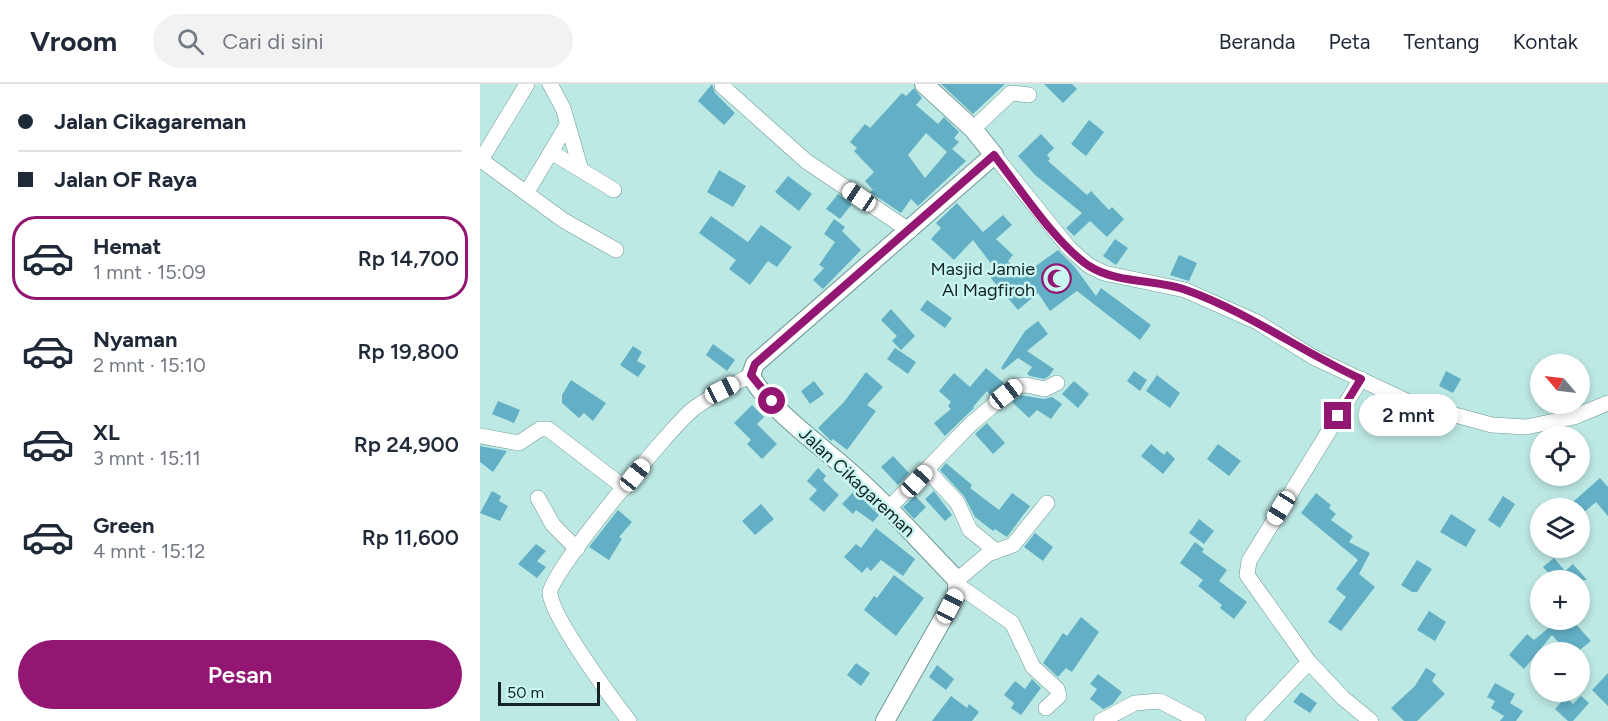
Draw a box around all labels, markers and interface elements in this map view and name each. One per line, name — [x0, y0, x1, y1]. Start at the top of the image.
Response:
search box — [153, 14, 573, 68]
text: Vroom — [30, 24, 117, 58]
icon: search — [174, 25, 207, 58]
text: Cari di sini — [222, 28, 324, 55]
text: Beranda — [1219, 29, 1296, 54]
text: Peta — [1329, 29, 1371, 54]
text: Tentang — [1404, 29, 1480, 54]
text: Kontak — [1513, 29, 1578, 54]
text: Jalan Cikagareman — [54, 108, 246, 135]
text: Jalan OF Raya — [54, 166, 197, 193]
car — [839, 179, 879, 215]
icon: car — [21, 231, 75, 285]
text: Hemat — [93, 233, 161, 260]
text: Rp 14,700 — [358, 245, 459, 272]
place label: Masjid Jamie Al Magfiroh — [930, 258, 1035, 301]
text: 1 mnt · 15:09 — [93, 260, 206, 284]
mosque icon: Masjid Jamie Al Magfiroh — [1040, 263, 1072, 295]
icon: car — [21, 324, 75, 378]
text: Nyaman — [93, 326, 177, 353]
text: Rp 19,800 — [357, 338, 459, 365]
text: 2 mnt · 15:10 — [93, 353, 206, 377]
north arrow — [1530, 354, 1590, 414]
map controls — [1530, 354, 1590, 702]
car — [702, 374, 742, 406]
car — [986, 376, 1026, 412]
route start — [758, 387, 785, 414]
callout: 2 mnt — [1359, 395, 1458, 437]
route end — [1324, 402, 1351, 429]
text: 2 mnt — [1382, 403, 1435, 427]
icon: car — [21, 417, 75, 471]
text: XL — [93, 419, 120, 446]
street label: Jalan Cikagareman — [794, 422, 920, 542]
button: locate — [1530, 426, 1590, 486]
text: Rp 24,900 — [354, 431, 459, 458]
text: 3 mnt · 15:11 — [93, 446, 201, 470]
car — [617, 455, 653, 495]
car — [898, 462, 936, 500]
car — [1264, 488, 1298, 528]
button: layers — [1530, 498, 1590, 558]
icon: car — [21, 510, 75, 564]
text: Green — [93, 512, 155, 539]
text: Rp 11,600 — [362, 524, 459, 551]
text: 4 mnt · 15:12 — [93, 539, 205, 563]
button: + — [1530, 570, 1590, 630]
car — [934, 586, 966, 626]
button: Pesan — [18, 640, 462, 709]
button: − — [1530, 642, 1590, 702]
scale bar — [498, 679, 600, 706]
text: 50 m — [507, 683, 544, 702]

